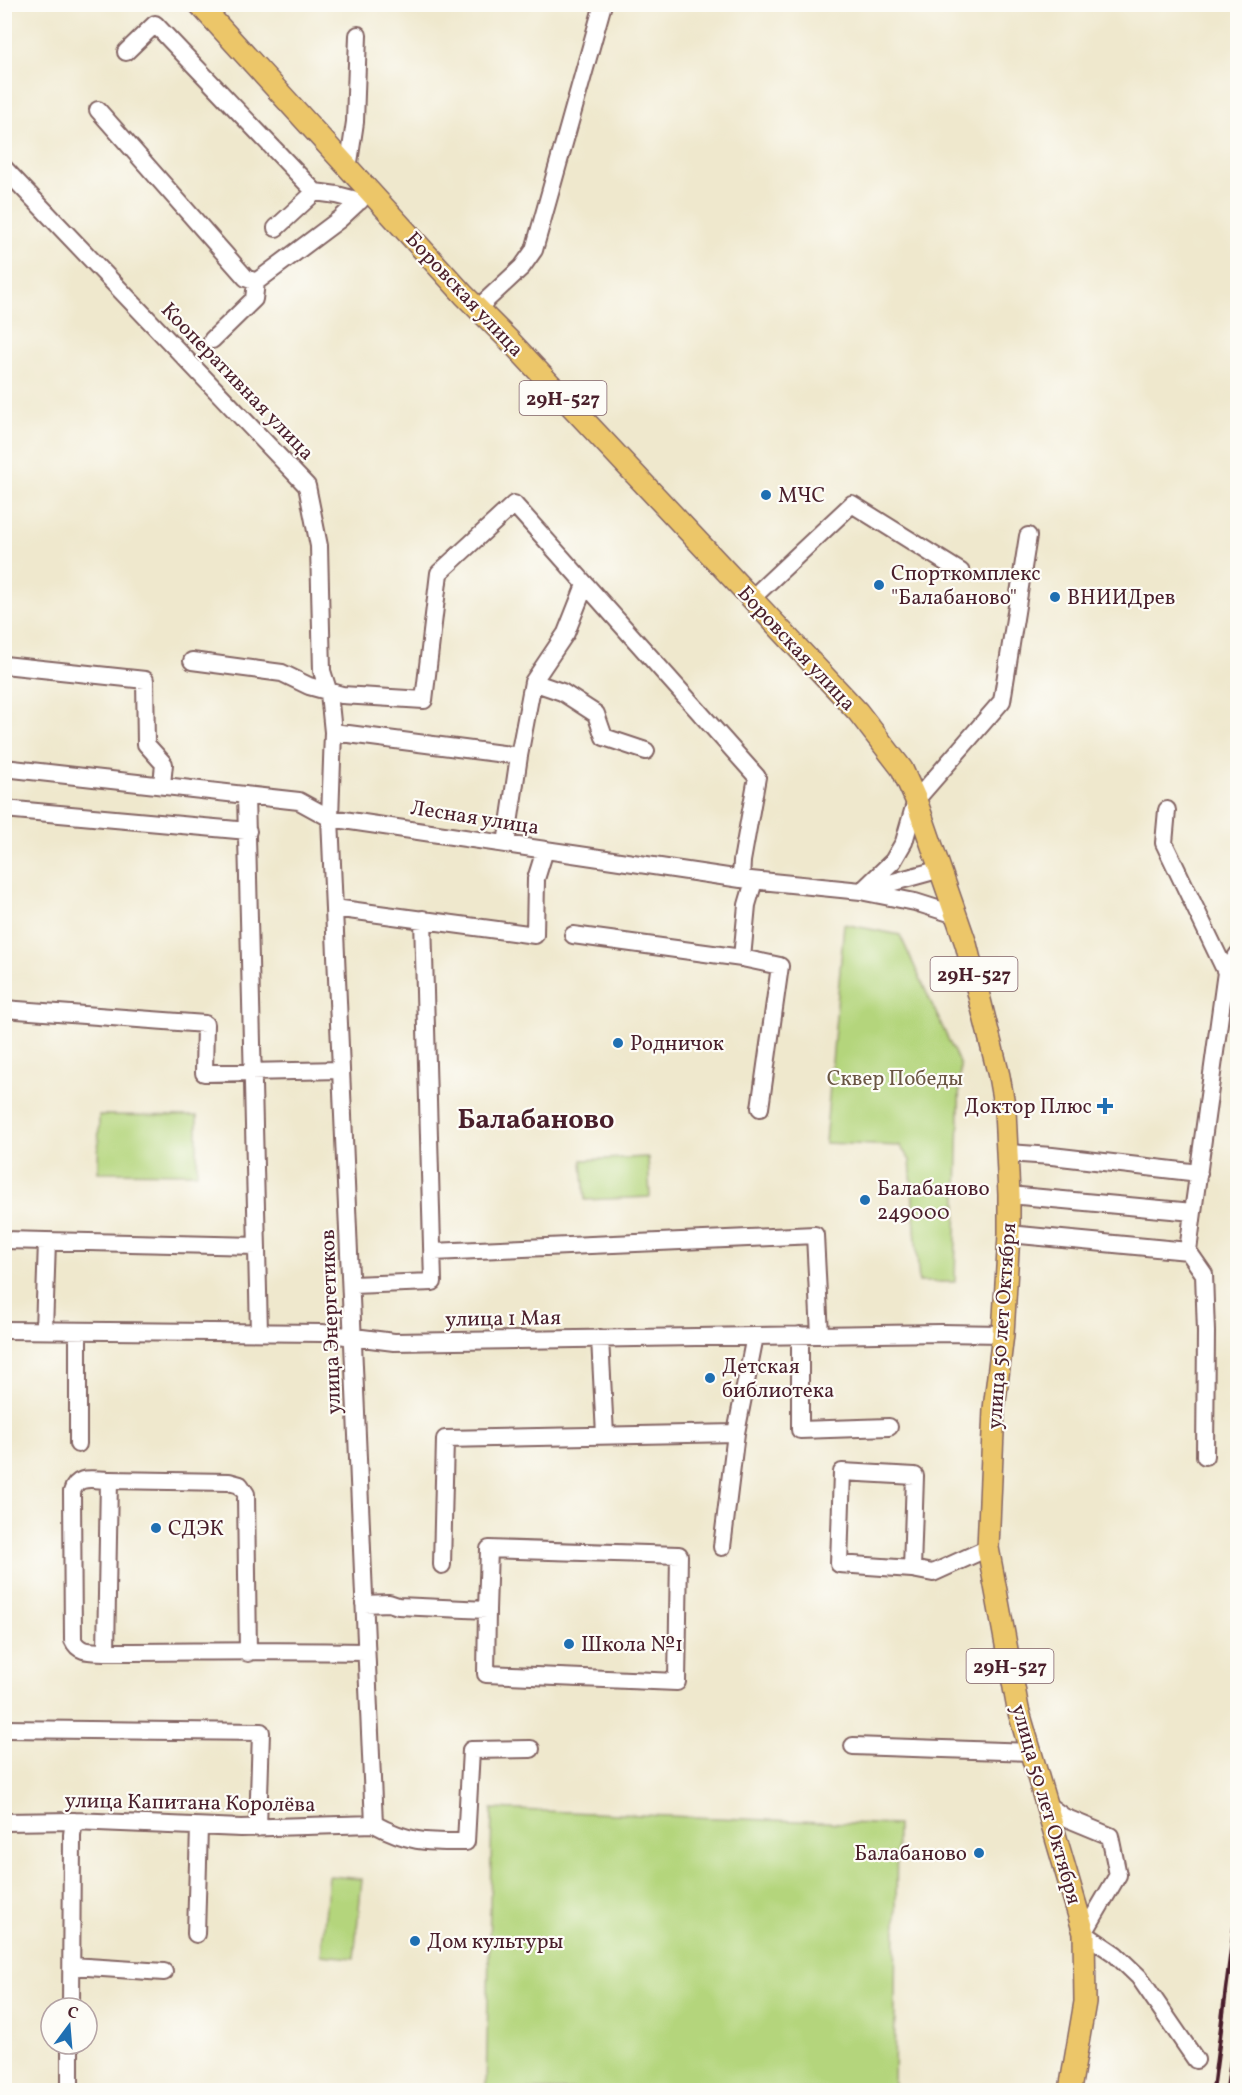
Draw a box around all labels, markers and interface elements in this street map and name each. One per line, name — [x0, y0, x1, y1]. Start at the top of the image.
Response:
street label: Боровская улица — [398, 226, 530, 364]
street label: Кооперативная улица — [154, 297, 320, 468]
road number: 29Н-527 — [520, 381, 606, 415]
place label: МЧС — [778, 482, 825, 511]
marker: МЧС — [759, 488, 773, 502]
place label: Спорткомплекс "Балабаново" — [891, 560, 1041, 613]
marker: Спорткомплекс "Балабаново" — [872, 578, 886, 592]
street label: Боровская улица — [730, 580, 862, 718]
place label: ВНИИДрев — [1067, 584, 1175, 613]
marker: ВНИИДрев — [1048, 590, 1062, 604]
street label: Лесная улица — [408, 794, 541, 843]
road number: 29Н-527 — [930, 957, 1018, 991]
place label: Родничок — [630, 1030, 724, 1059]
marker: Родничок — [611, 1036, 625, 1050]
park label: Сквер Победы — [827, 1065, 963, 1094]
place label: Доктор Плюс — [964, 1093, 1092, 1122]
marker: Доктор Плюс — [1096, 1097, 1114, 1115]
district label: Балабаново — [457, 1102, 615, 1140]
place label: Балабаново 249000 — [877, 1175, 990, 1228]
marker: Балабаново 249000 — [858, 1193, 872, 1207]
street label: улица 50 лет Октября — [981, 1222, 1024, 1430]
street label: улица Энергетиков — [314, 1229, 349, 1415]
street label: улица 1 Мая — [445, 1304, 561, 1335]
place label: Детская библиотека — [722, 1353, 834, 1406]
marker: Детская библиотека — [703, 1371, 717, 1385]
place label: СДЭК — [168, 1515, 224, 1544]
marker: СДЭК — [149, 1521, 163, 1535]
place label: Школа №1 — [581, 1631, 683, 1660]
marker: Школа №1 — [562, 1637, 576, 1651]
road number: 29Н-527 — [966, 1649, 1054, 1683]
street label: улица 50 лет Октября — [1003, 1701, 1088, 1908]
street label: улица Капитана Королёва — [64, 1787, 316, 1820]
place label: Балабаново — [854, 1840, 967, 1869]
marker: Балабаново — [972, 1846, 986, 1860]
place label: Дом культуры — [427, 1928, 564, 1957]
marker: Дом культуры — [408, 1934, 422, 1948]
north arrow — [39, 1996, 99, 2056]
text: С — [65, 2002, 81, 2025]

